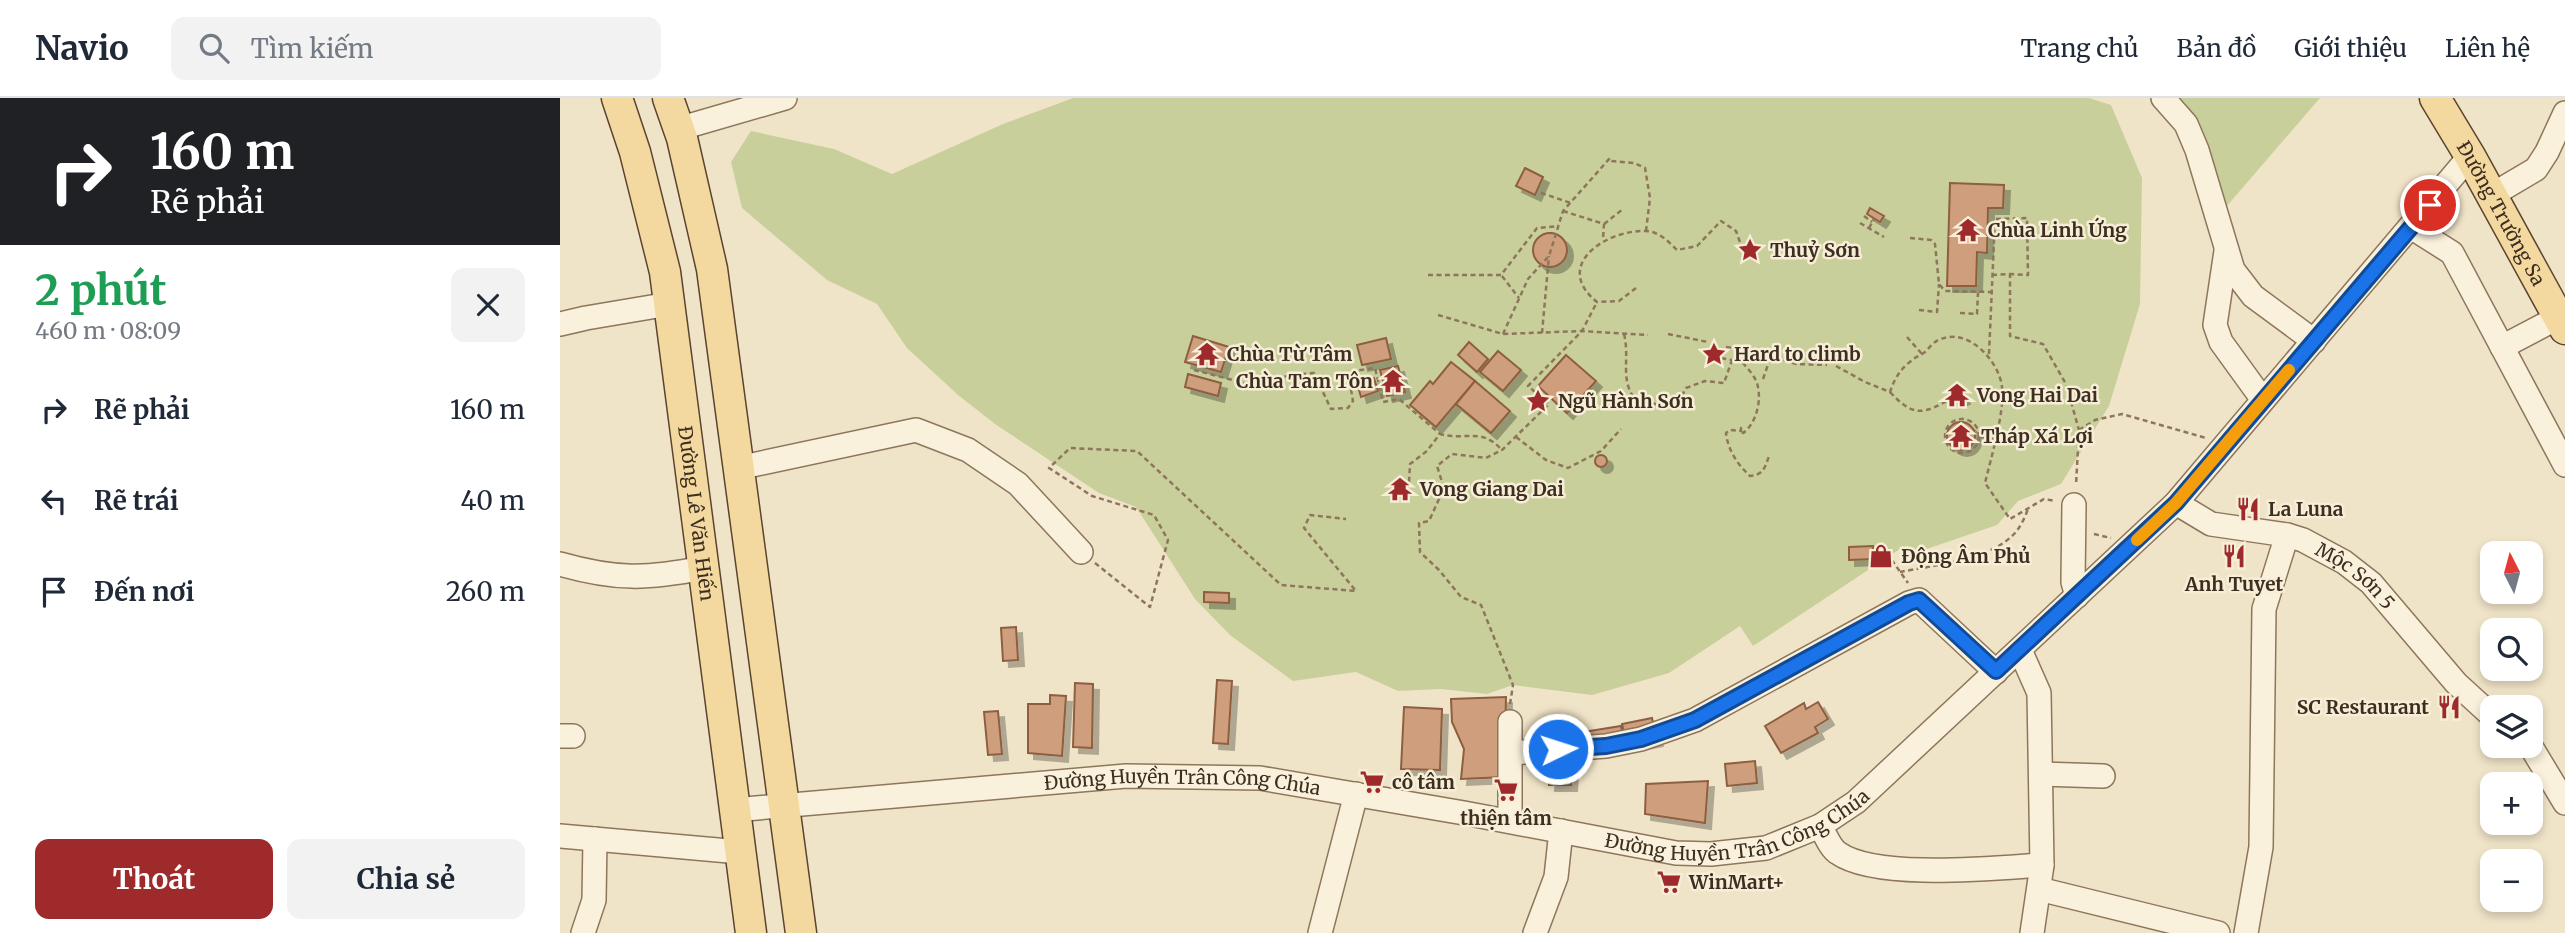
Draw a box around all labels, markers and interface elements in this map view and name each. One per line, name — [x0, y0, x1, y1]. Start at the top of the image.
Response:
search box — [171, 17, 661, 80]
text: Navio — [35, 28, 129, 69]
icon: search — [195, 29, 233, 67]
text: Tìm kiếm — [251, 32, 374, 65]
text: Trang chủ — [2020, 33, 2139, 64]
text: Bản đồ — [2177, 33, 2256, 64]
text: Giới thiệu — [2294, 33, 2407, 64]
text: Liên hệ — [2445, 33, 2530, 64]
text: 160 m — [150, 121, 294, 182]
icon: right — [35, 126, 126, 217]
street label: Đường Trường Sa — [2452, 136, 2551, 290]
pin — [2400, 175, 2460, 235]
text: Rẽ phải — [150, 182, 264, 222]
icon: arrive — [2411, 186, 2449, 224]
temple icon: Chùa Linh Ứng — [1954, 216, 1982, 244]
place label: Chùa Linh Ứng — [1988, 217, 2127, 242]
place icon: Thuỷ Sơn — [1736, 236, 1764, 264]
place label: Thuỷ Sơn — [1770, 238, 1860, 262]
text: 2 phút — [35, 264, 167, 316]
button: close — [451, 268, 525, 342]
text: 460 m · 08:09 — [35, 316, 181, 345]
temple icon: Chùa Từ Tâm — [1193, 340, 1221, 368]
place icon: Hard to climb — [1700, 340, 1728, 368]
place label: Chùa Từ Tâm — [1227, 342, 1352, 366]
place label: Hard to climb — [1734, 342, 1861, 366]
temple icon: Chùa Tam Tôn — [1379, 367, 1407, 395]
place label: Chùa Tam Tôn — [1236, 369, 1373, 393]
temple icon: Vong Hai Dai — [1943, 381, 1971, 409]
place label: Vong Hai Dai — [1976, 383, 2099, 407]
place icon: Ngũ Hành Sơn — [1524, 387, 1552, 415]
place label: Ngũ Hành Sơn — [1558, 389, 1694, 413]
icon: right — [35, 391, 73, 429]
text: Rẽ phải — [94, 393, 190, 426]
text: 160 m — [450, 393, 525, 426]
temple icon: Tháp Xá Lợi — [1947, 422, 1975, 450]
street label: Đường Lê Văn Hiến — [673, 424, 720, 603]
place label: Tháp Xá Lợi — [1981, 424, 2094, 448]
temple icon: Vong Giang Dai — [1386, 475, 1414, 503]
place label: Vong Giang Dai — [1419, 477, 1564, 501]
icon: left — [35, 482, 73, 520]
text: Rẽ trái — [94, 484, 179, 517]
text: 40 m — [461, 484, 525, 517]
restaurant icon: La Luna — [2234, 495, 2262, 523]
place label: La Luna — [2268, 497, 2344, 521]
street label: Mộc Sơn 5 — [2311, 537, 2400, 614]
north arrow — [2480, 541, 2543, 604]
map controls — [2480, 541, 2543, 912]
shop icon: Động Âm Phủ — [1867, 542, 1895, 570]
restaurant icon: Anh Tuyet — [2220, 542, 2248, 570]
place label: Động Âm Phủ — [1901, 544, 2030, 568]
place label: Anh Tuyet — [2184, 572, 2283, 596]
icon: arrive — [35, 573, 73, 611]
text: Đến nơi — [94, 575, 194, 608]
text: 260 m — [446, 575, 525, 608]
button: search — [2480, 618, 2543, 681]
restaurant icon: SC Restaurant — [2435, 693, 2463, 721]
place label: SC Restaurant — [2297, 695, 2429, 719]
button: layers — [2480, 695, 2543, 758]
position arrow — [1521, 712, 1595, 786]
street label: Đường Huyền Trân Công Chúa — [1043, 764, 1323, 800]
supermarket icon: cô tâm — [1358, 768, 1386, 796]
place label: cô tâm — [1392, 770, 1455, 794]
button: + — [2480, 772, 2543, 835]
supermarket icon: thiện tâm — [1492, 776, 1520, 804]
street label: Đường Huyền Trân Công Chúa — [1603, 784, 1874, 866]
place label: thiện tâm — [1460, 806, 1552, 830]
button: Thoát — [35, 839, 273, 919]
button: Chia sẻ — [287, 839, 525, 919]
button: − — [2480, 849, 2543, 912]
supermarket icon: WinMart+ — [1655, 868, 1683, 896]
place label: WinMart+ — [1688, 870, 1785, 894]

